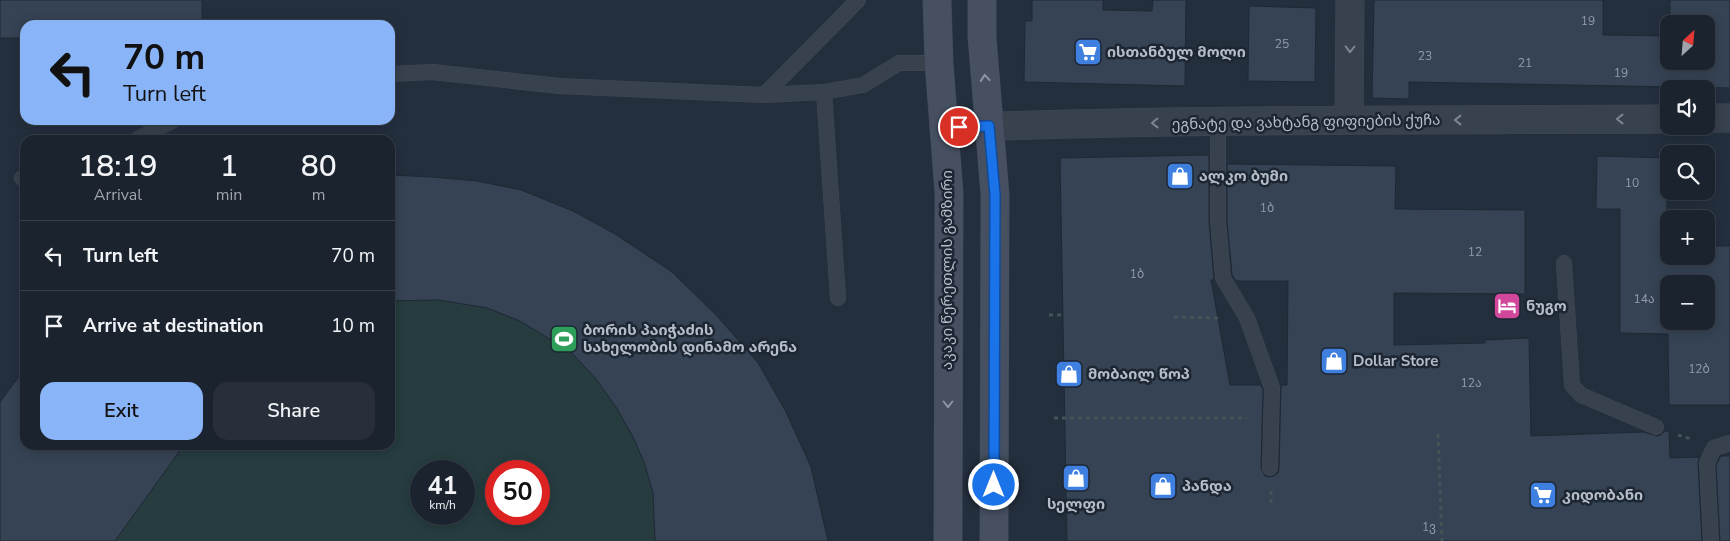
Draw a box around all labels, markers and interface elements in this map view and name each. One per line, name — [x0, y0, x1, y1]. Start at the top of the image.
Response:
house number: 19 — [1581, 13, 1595, 29]
north arrow — [1660, 15, 1715, 70]
map controls — [1660, 15, 1715, 330]
text: 70 m — [123, 34, 205, 81]
house number: 25 — [1275, 36, 1289, 52]
supermarket icon: ისთანბულ მოლი — [1073, 37, 1103, 67]
icon: left — [40, 40, 105, 105]
place label: ისთანბულ მოლი — [1107, 42, 1246, 62]
one-way arrow — [1344, 45, 1355, 53]
house number: 23 — [1418, 48, 1432, 64]
house number: 21 — [1518, 55, 1532, 71]
house number: 19 — [1614, 65, 1628, 81]
one-way arrow — [980, 73, 991, 81]
text: Turn left — [123, 79, 206, 109]
button: sound — [1660, 80, 1715, 135]
pin — [938, 106, 980, 148]
street label: ეგნატე და ვახტანგ ფიფიების ქუჩა — [1172, 110, 1440, 134]
icon: arrive — [945, 113, 973, 141]
one-way arrow — [1616, 114, 1624, 124]
one-way arrow — [1453, 115, 1461, 125]
one-way arrow — [1151, 118, 1158, 128]
button: search — [1660, 145, 1715, 200]
text: 18:19 — [78, 146, 157, 187]
text: 1 — [220, 146, 238, 187]
text: 80 — [301, 146, 337, 187]
shop icon: ალკო ბუმი — [1165, 161, 1195, 191]
place label: ალკო ბუმი — [1199, 166, 1288, 186]
street label: აკაკი წერეთლის გამზირი — [937, 170, 957, 370]
house number: 10 — [1625, 175, 1639, 191]
text: Arrival — [94, 184, 142, 206]
text: min — [216, 184, 242, 206]
text: m — [312, 184, 326, 206]
house number: 1ბ — [1260, 200, 1274, 216]
button: + — [1660, 210, 1715, 265]
icon: left — [40, 242, 68, 270]
text: Turn left — [83, 243, 158, 269]
text: 70 m — [331, 243, 375, 269]
house number: 12 — [1468, 244, 1482, 260]
house number: 1ბ — [1130, 266, 1144, 282]
button: − — [1660, 275, 1715, 330]
hotel icon: ნუგო — [1492, 291, 1522, 321]
house number: 14ა — [1634, 291, 1655, 307]
place label: ნუგო — [1526, 296, 1567, 316]
icon: arrive — [40, 312, 68, 340]
text: Arrive at destination — [83, 313, 264, 339]
text: 10 m — [331, 313, 375, 339]
place label: ბორის პაიჭაძის სახელობის დინამო არენა — [583, 320, 797, 357]
sports icon: ბორის პაიჭაძის სახელობის დინამო არენა — [549, 324, 579, 354]
shop icon: Dollar Store — [1319, 346, 1349, 376]
place label: Dollar Store — [1353, 351, 1438, 371]
shop icon: მობაილ წოპ — [1054, 359, 1084, 389]
house number: 12ბ — [1688, 361, 1710, 377]
place label: მობაილ წოპ — [1088, 364, 1190, 384]
house number: 12ა — [1461, 375, 1482, 391]
button: Exit — [40, 382, 203, 440]
button: Share — [213, 382, 375, 440]
one-way arrow — [943, 400, 953, 408]
position arrow — [967, 458, 1019, 510]
speed limit sign: 50 — [485, 460, 550, 525]
shop icon: სელფი — [1061, 463, 1091, 493]
text: 41 — [427, 469, 458, 503]
shop icon: პანდა — [1148, 471, 1178, 501]
place label: პანდა — [1182, 476, 1232, 496]
supermarket icon: კიდობანი — [1528, 480, 1558, 510]
place label: კიდობანი — [1562, 485, 1643, 505]
place label: სელფი — [1047, 494, 1105, 514]
text: km/h — [429, 497, 456, 513]
house number: 1ვ — [1422, 519, 1436, 535]

